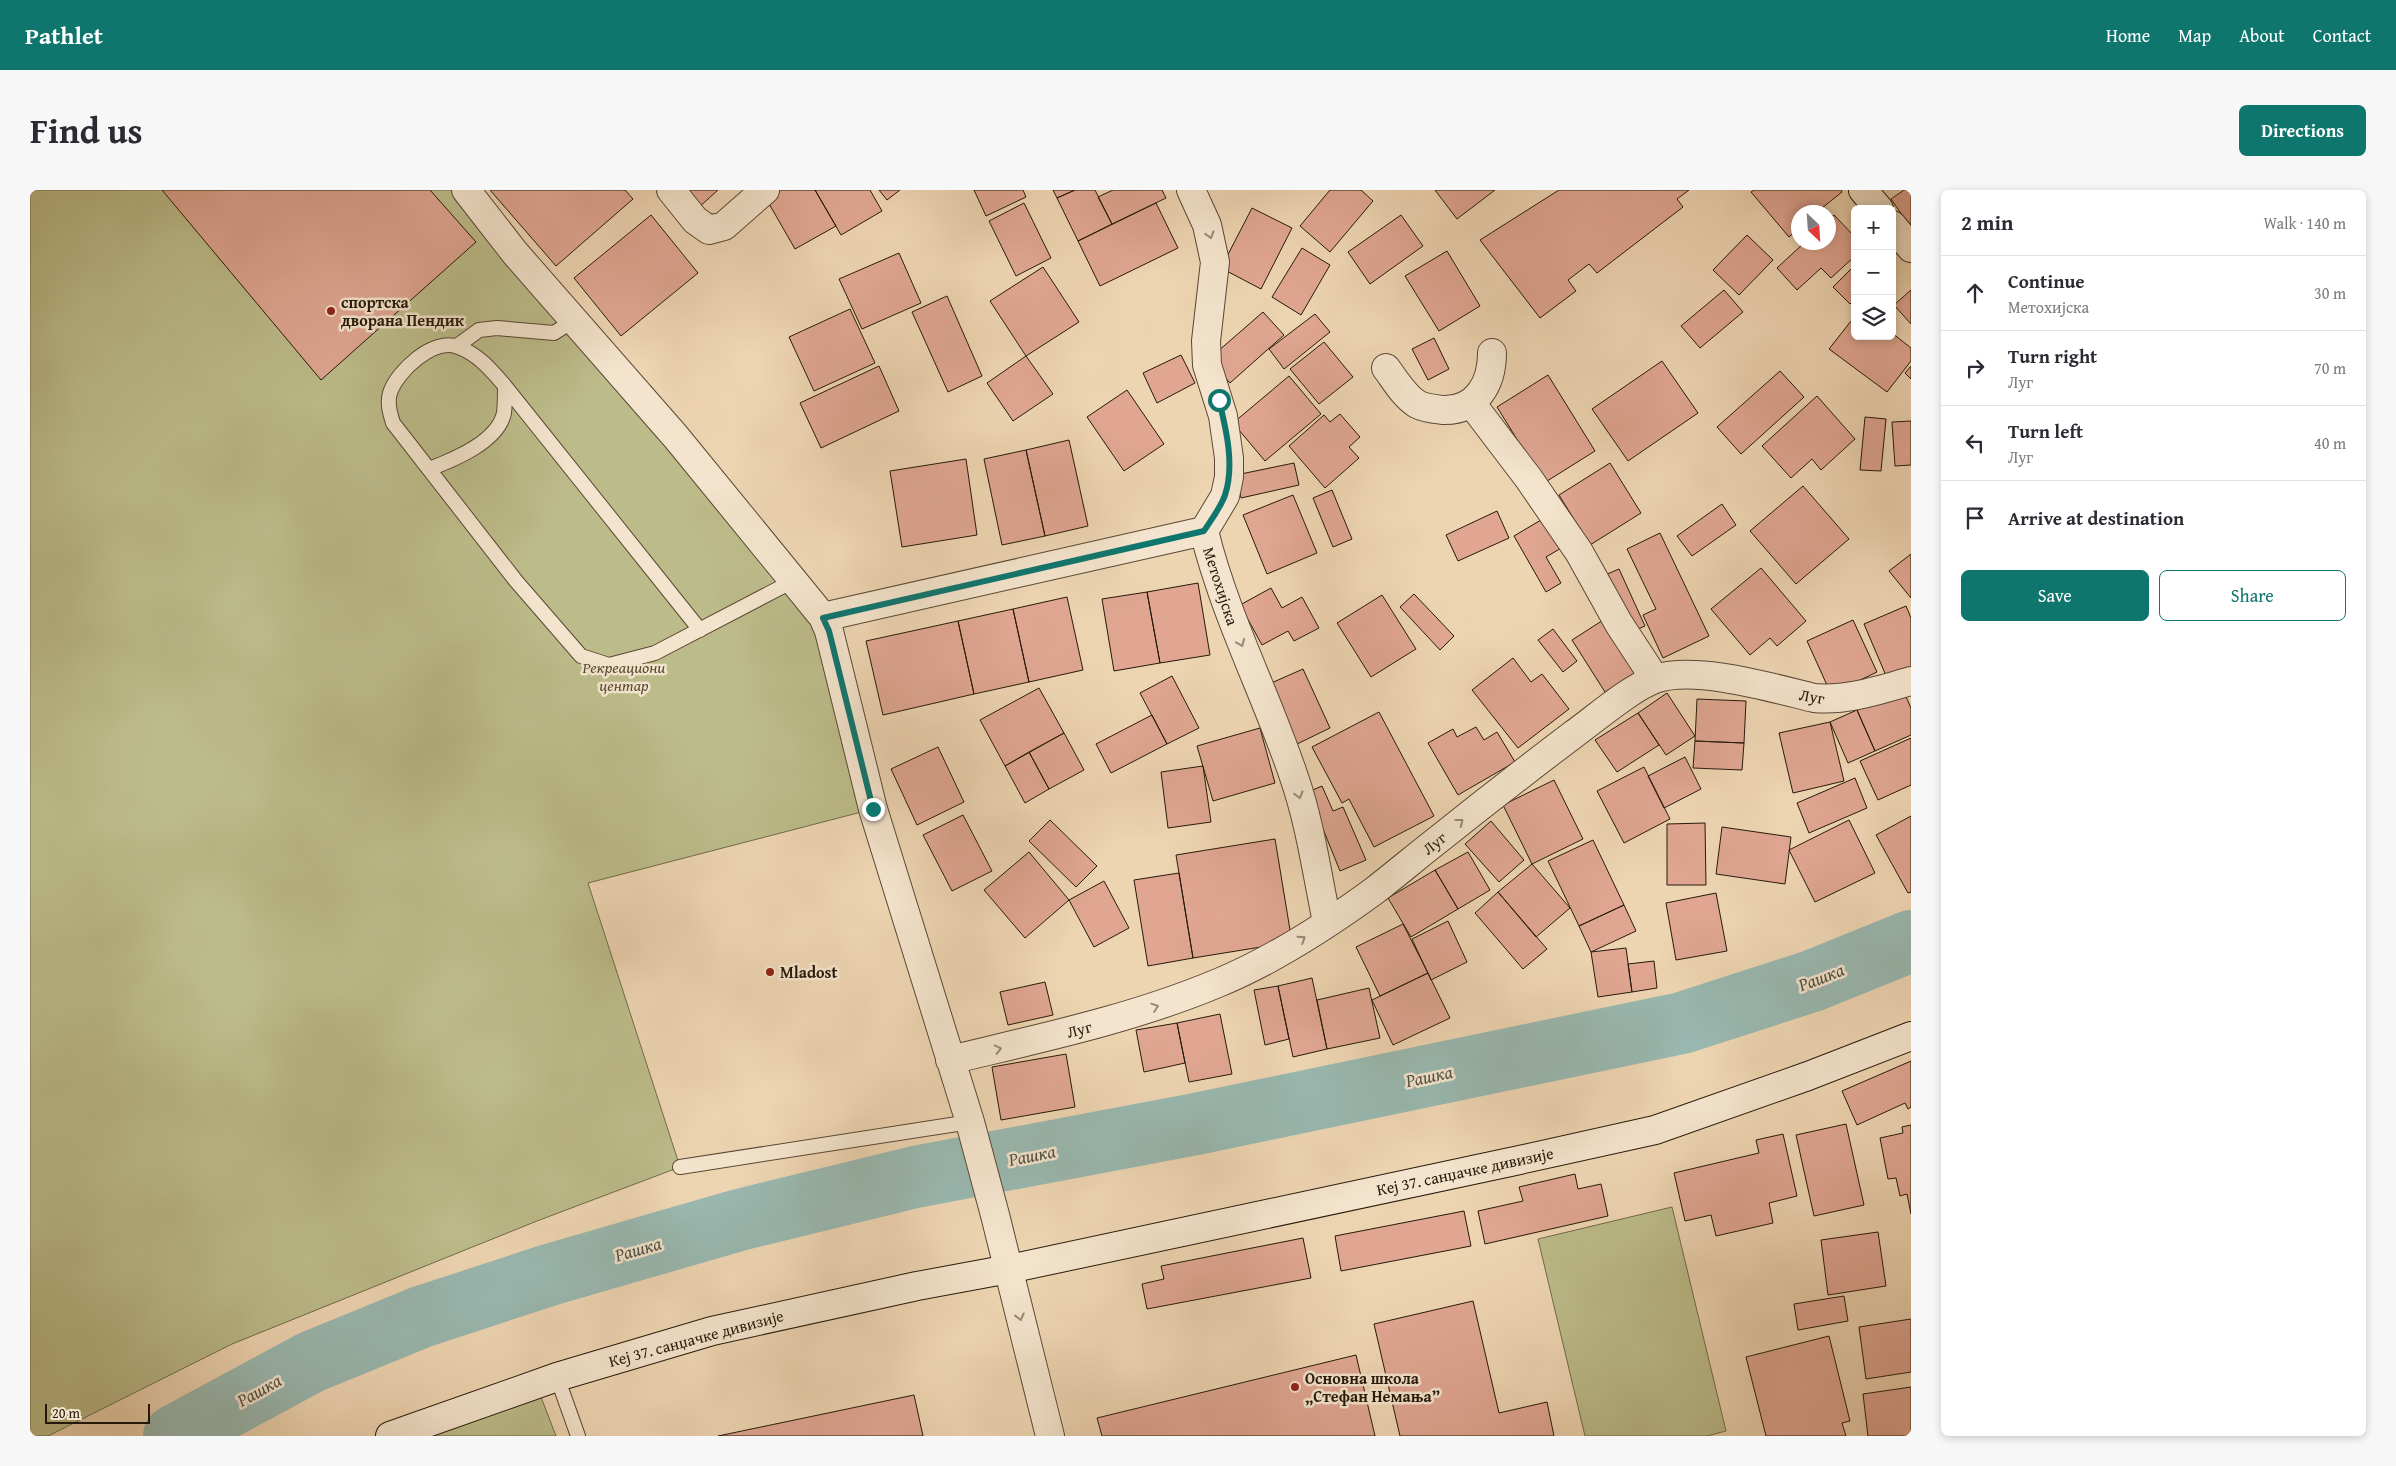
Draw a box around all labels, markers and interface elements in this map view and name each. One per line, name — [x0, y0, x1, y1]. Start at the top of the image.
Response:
text: Pathlet — [25, 18, 103, 53]
text: Home — [2106, 22, 2150, 49]
text: Map — [2178, 22, 2211, 49]
text: About — [2239, 22, 2285, 49]
text: Contact — [2313, 22, 2371, 49]
text: Find us — [30, 105, 143, 156]
button: Directions — [2239, 105, 2366, 156]
north arrow — [1791, 205, 1836, 250]
map controls — [1851, 205, 1896, 340]
button: + — [1851, 205, 1896, 250]
text: 2 min — [1961, 207, 2013, 238]
text: Walk · 140 m — [2263, 211, 2346, 235]
one-way arrow — [1204, 230, 1214, 238]
button: − — [1851, 250, 1896, 295]
text: Continue — [2008, 267, 2085, 295]
icon: ahead — [1961, 279, 1989, 307]
text: 30 m — [2314, 281, 2346, 305]
place label: спортска дворана Пендик — [341, 290, 465, 332]
button: layers — [1851, 295, 1896, 340]
text: Метохијска — [2008, 295, 2089, 319]
marker: спортска дворана Пендик — [325, 305, 337, 317]
text: Turn right — [2008, 342, 2097, 370]
icon: right — [1961, 354, 1989, 382]
text: 70 m — [2314, 356, 2346, 380]
text: Луг — [2008, 370, 2033, 394]
route start — [1208, 389, 1231, 412]
text: Turn left — [2008, 417, 2083, 445]
icon: left — [1961, 429, 1989, 457]
text: 40 m — [2314, 431, 2346, 455]
text: Луг — [2008, 445, 2033, 469]
icon: arrive — [1961, 504, 1989, 532]
text: Arrive at destination — [2008, 504, 2184, 532]
street label: Метохијска — [1197, 544, 1245, 629]
button: Save — [1961, 570, 2149, 621]
button: Share — [2159, 570, 2346, 621]
one-way arrow — [1235, 638, 1246, 647]
park label: Рекреациони центар — [582, 655, 666, 697]
street label: Луг — [1798, 682, 1827, 710]
one-way arrow — [1294, 790, 1304, 798]
route end — [862, 798, 885, 821]
one-way arrow — [1455, 818, 1464, 827]
street label: Луг — [1417, 826, 1451, 860]
one-way arrow — [1296, 936, 1305, 945]
water label: Рашка — [1793, 956, 1849, 998]
place label: Mladost — [780, 960, 838, 984]
marker: Mladost — [764, 966, 776, 978]
one-way arrow — [1150, 1002, 1158, 1012]
street label: Луг — [1064, 1014, 1094, 1044]
one-way arrow — [993, 1044, 1002, 1055]
water label: Рашка — [1402, 1058, 1456, 1094]
water label: Рашка — [1005, 1137, 1058, 1173]
street label: Кеј 37. санџачке дивизије — [1374, 1141, 1556, 1201]
water label: Рашка — [611, 1229, 665, 1269]
street label: Кеј 37. санџачке дивизије — [606, 1303, 786, 1373]
one-way arrow — [1015, 1312, 1025, 1320]
water label: Рашка — [231, 1366, 287, 1414]
place label: Основна школа „Стефан Немања” — [1305, 1366, 1440, 1408]
marker: Основна школа „Стефан Немања” — [1289, 1381, 1301, 1393]
scale bar — [45, 1401, 150, 1424]
text: 20 m — [52, 1403, 80, 1423]

